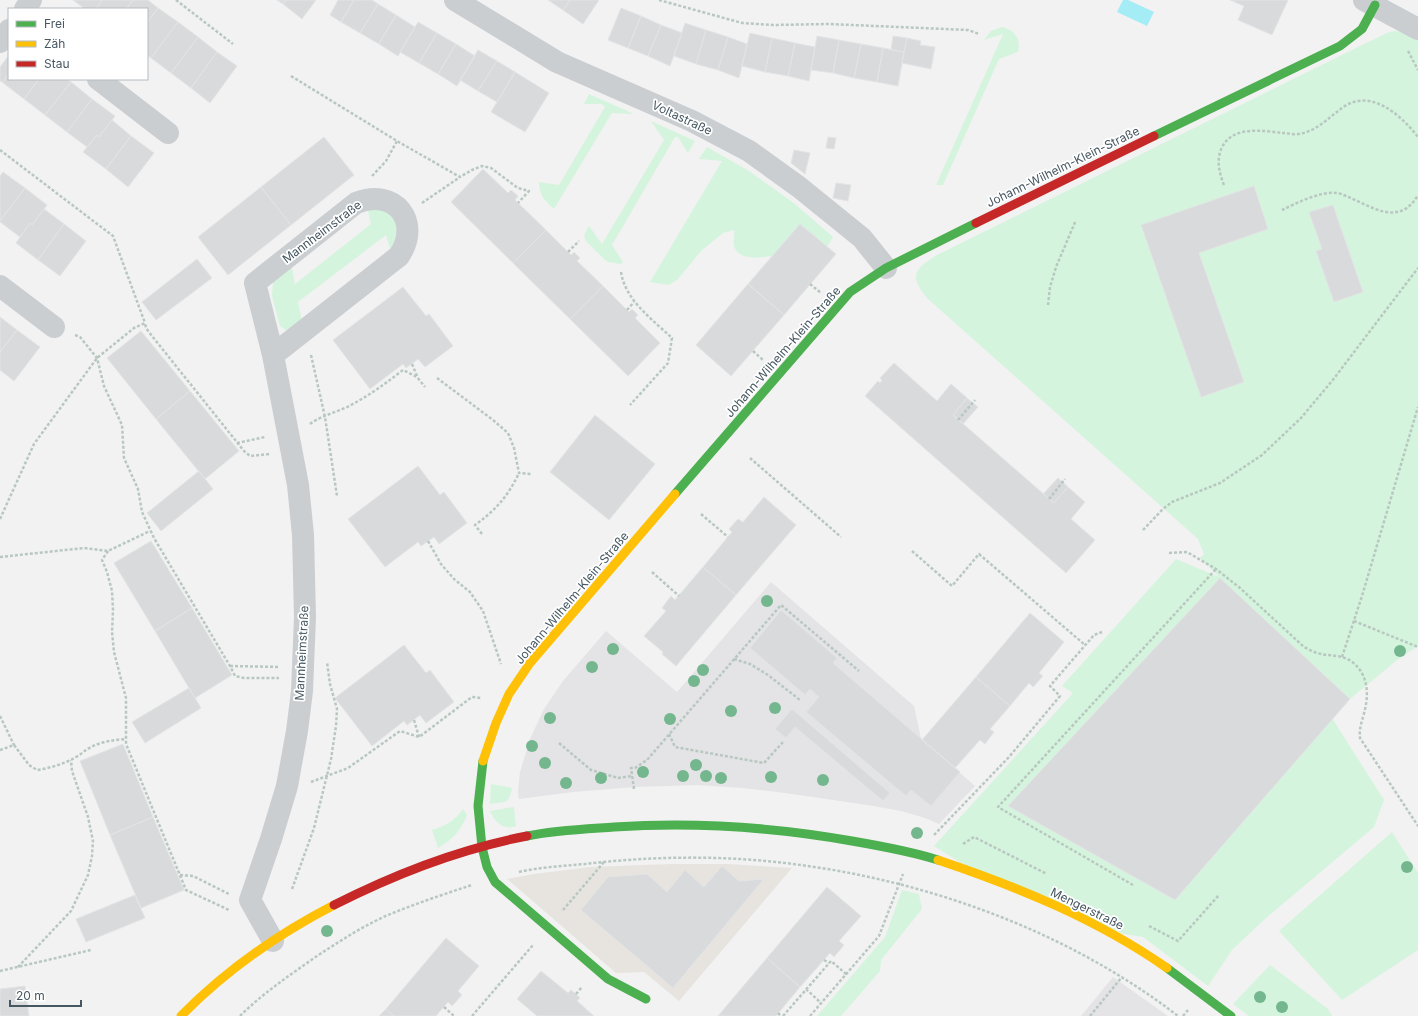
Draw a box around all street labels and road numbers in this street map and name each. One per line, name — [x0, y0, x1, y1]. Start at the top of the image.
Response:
street label: Voltastraße — [650, 97, 715, 138]
street label: Johann-Wilhelm-Klein-Straße — [984, 123, 1142, 210]
street label: Mannheimstraße — [279, 197, 364, 266]
street label: Johann-Wilhelm-Klein-Straße — [722, 283, 844, 420]
street label: Johann-Wilhelm-Klein-Straße — [512, 528, 631, 667]
street label: Mannheimstraße — [292, 605, 311, 701]
street label: Mengerstraße — [1048, 884, 1126, 933]

